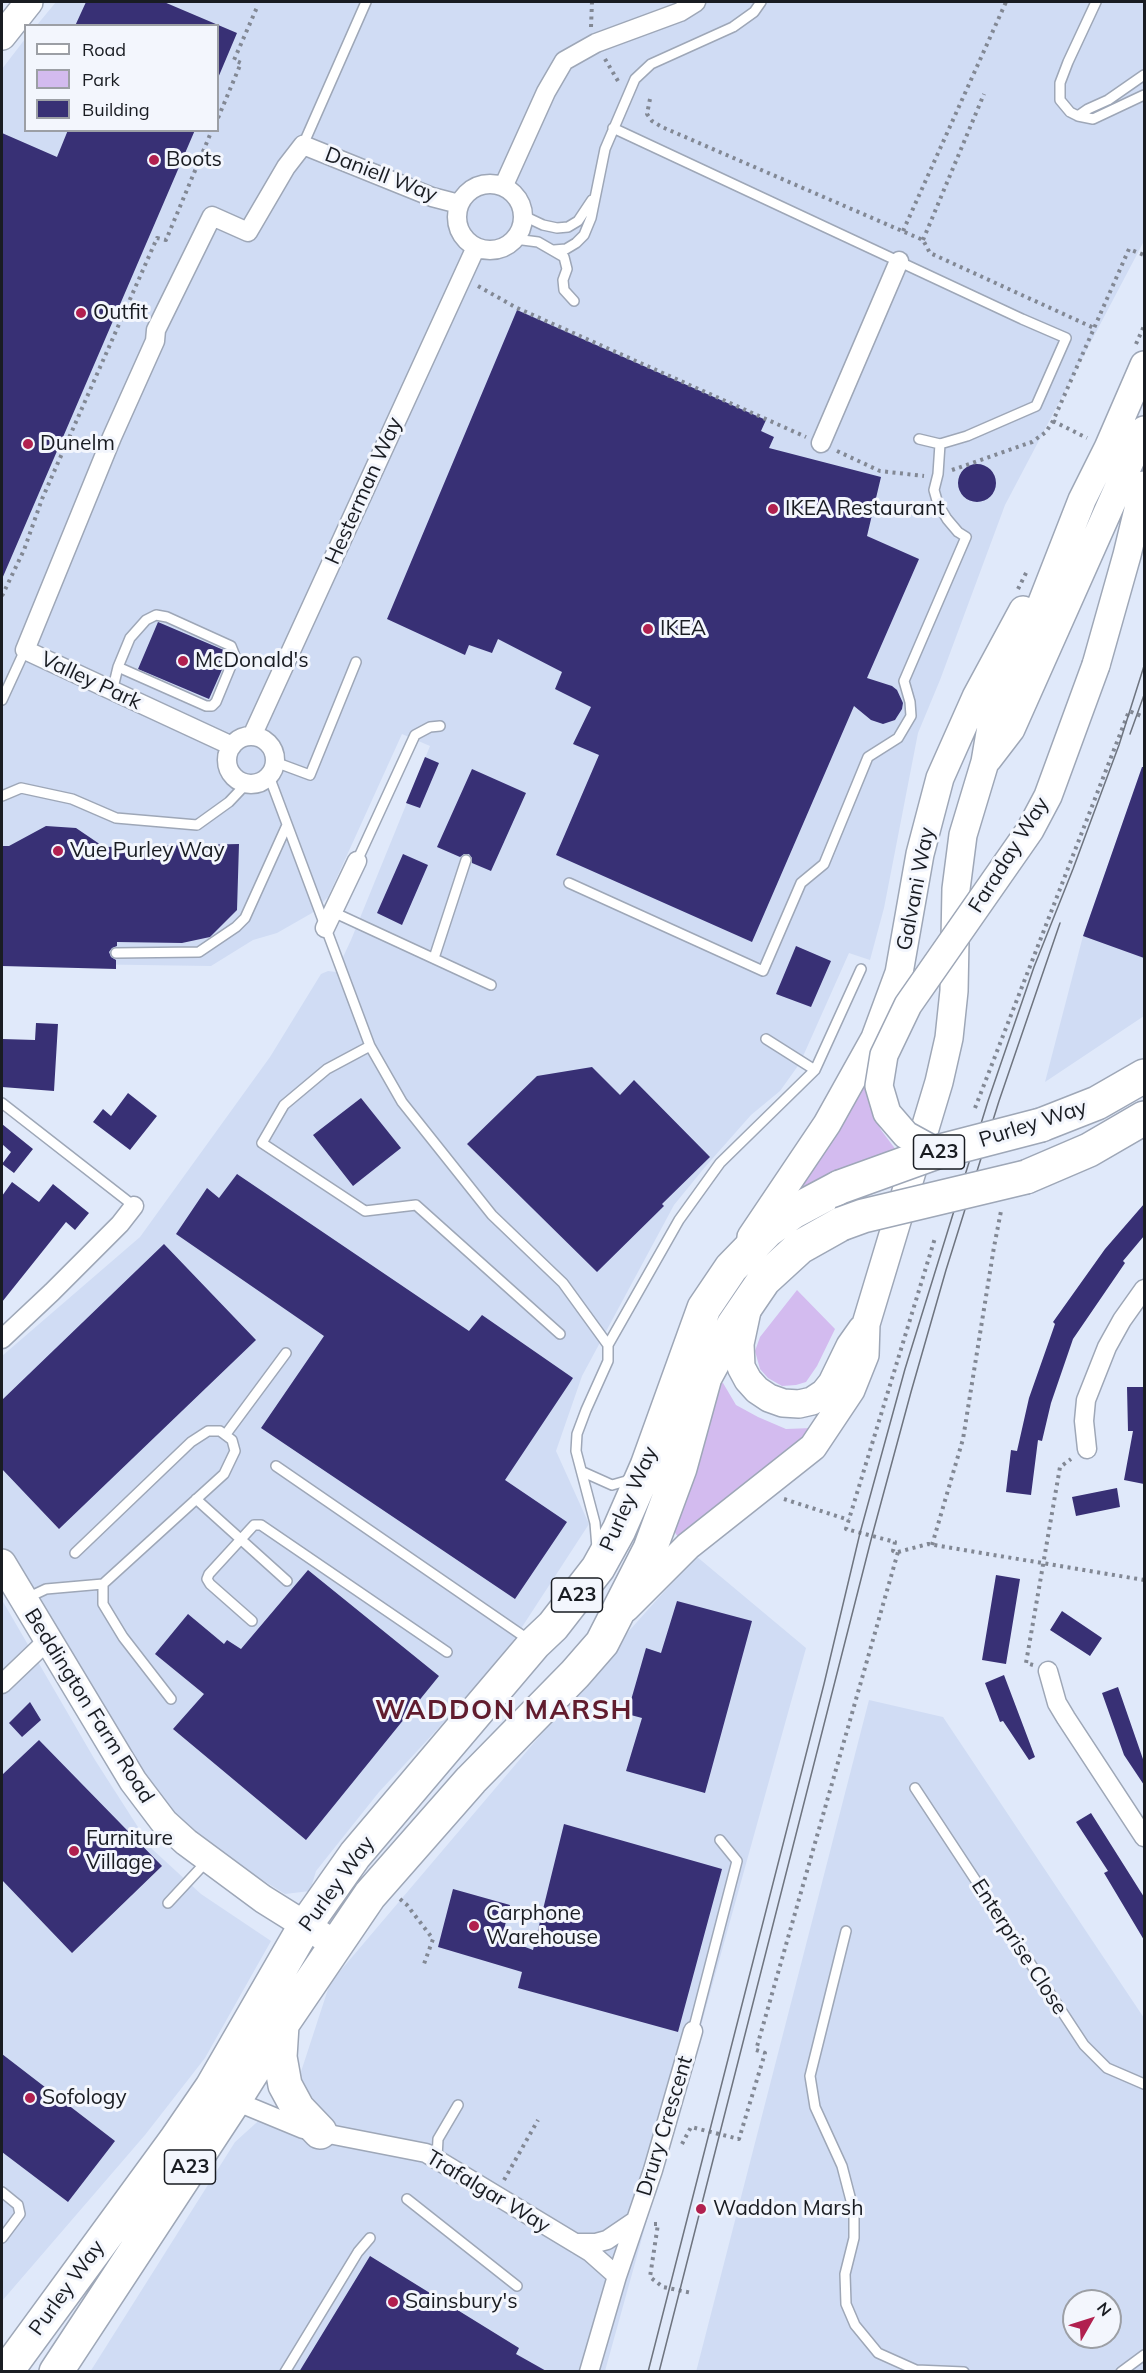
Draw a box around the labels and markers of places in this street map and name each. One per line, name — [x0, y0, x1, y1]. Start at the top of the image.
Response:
place label: Boots — [166, 147, 222, 173]
marker: Boots — [147, 153, 161, 167]
place label: Outfit — [93, 300, 148, 326]
marker: Outfit — [74, 306, 88, 320]
place label: Dunelm — [40, 431, 115, 457]
marker: Dunelm — [21, 437, 35, 451]
place label: IKEA Restaurant — [785, 496, 945, 522]
marker: IKEA Restaurant — [766, 502, 780, 516]
place label: IKEA — [660, 616, 706, 642]
marker: IKEA — [641, 622, 655, 636]
place label: McDonald's — [195, 648, 309, 674]
marker: McDonald's — [176, 654, 190, 668]
place label: Vue Purley Way — [70, 838, 225, 864]
marker: Vue Purley Way — [51, 844, 65, 858]
place label: Furniture Village — [86, 1826, 173, 1876]
marker: Furniture Village — [67, 1844, 81, 1858]
place label: Carphone Warehouse — [486, 1901, 598, 1951]
marker: Carphone Warehouse — [467, 1919, 481, 1933]
place label: Sofology — [42, 2085, 127, 2111]
marker: Sofology — [23, 2091, 37, 2105]
place label: Waddon Marsh — [713, 2196, 864, 2222]
marker: Waddon Marsh — [694, 2202, 708, 2216]
place label: Sainsbury's — [405, 2289, 518, 2315]
marker: Sainsbury's — [386, 2295, 400, 2309]

